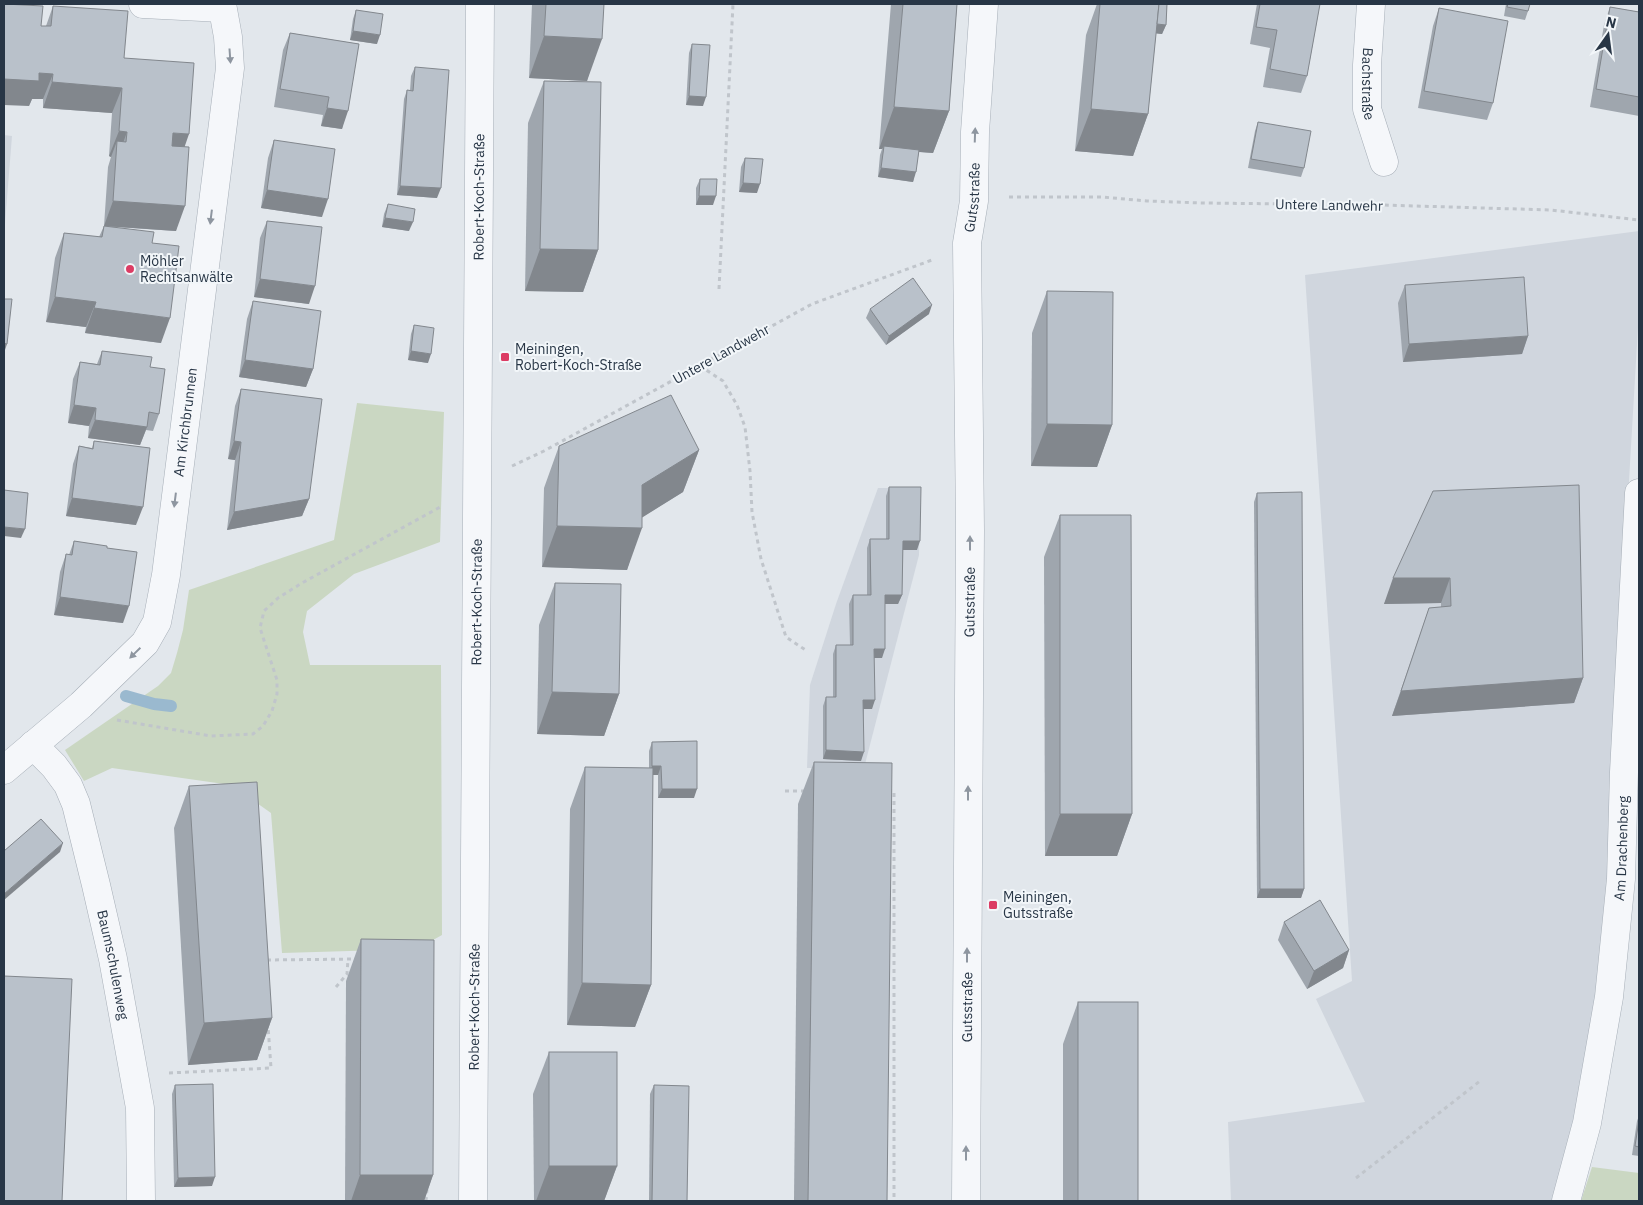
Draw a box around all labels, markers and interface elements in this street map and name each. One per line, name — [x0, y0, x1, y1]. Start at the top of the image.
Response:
north arrow — [1583, 10, 1633, 60]
text: N — [1604, 12, 1618, 32]
street label: Bachstraße — [1358, 47, 1379, 123]
one-way arrow — [226, 48, 234, 64]
one-way arrow — [972, 127, 980, 143]
street label: Robert-Koch-Straße — [470, 133, 488, 260]
street label: Gutsstraße — [960, 162, 984, 234]
street label: Untere Landwehr — [1275, 195, 1383, 215]
one-way arrow — [207, 209, 215, 225]
place label: Möhler Rechtsanwälte — [140, 252, 233, 286]
marker: Möhler Rechtsanwälte — [124, 263, 136, 275]
street label: Untere Landwehr — [669, 320, 773, 388]
place label: Meiningen, Robert-Koch-Straße — [515, 340, 642, 374]
marker: Meiningen, Robert-Koch-Straße — [499, 351, 511, 363]
street label: Am Kirchbrunnen — [169, 367, 201, 478]
one-way arrow — [171, 492, 179, 508]
one-way arrow — [966, 534, 974, 550]
street label: Robert-Koch-Straße — [467, 538, 486, 665]
street label: Gutsstraße — [960, 567, 979, 637]
one-way arrow — [129, 647, 141, 659]
one-way arrow — [964, 784, 972, 800]
street label: Am Drachenberg — [1610, 795, 1632, 902]
place label: Meiningen, Gutsstraße — [1003, 888, 1073, 922]
marker: Meiningen, Gutsstraße — [987, 899, 999, 911]
street label: Baumschulenweg — [93, 908, 133, 1022]
street label: Robert-Koch-Straße — [465, 943, 484, 1070]
one-way arrow — [963, 947, 971, 963]
street label: Gutsstraße — [958, 972, 976, 1042]
one-way arrow — [962, 1144, 970, 1160]

